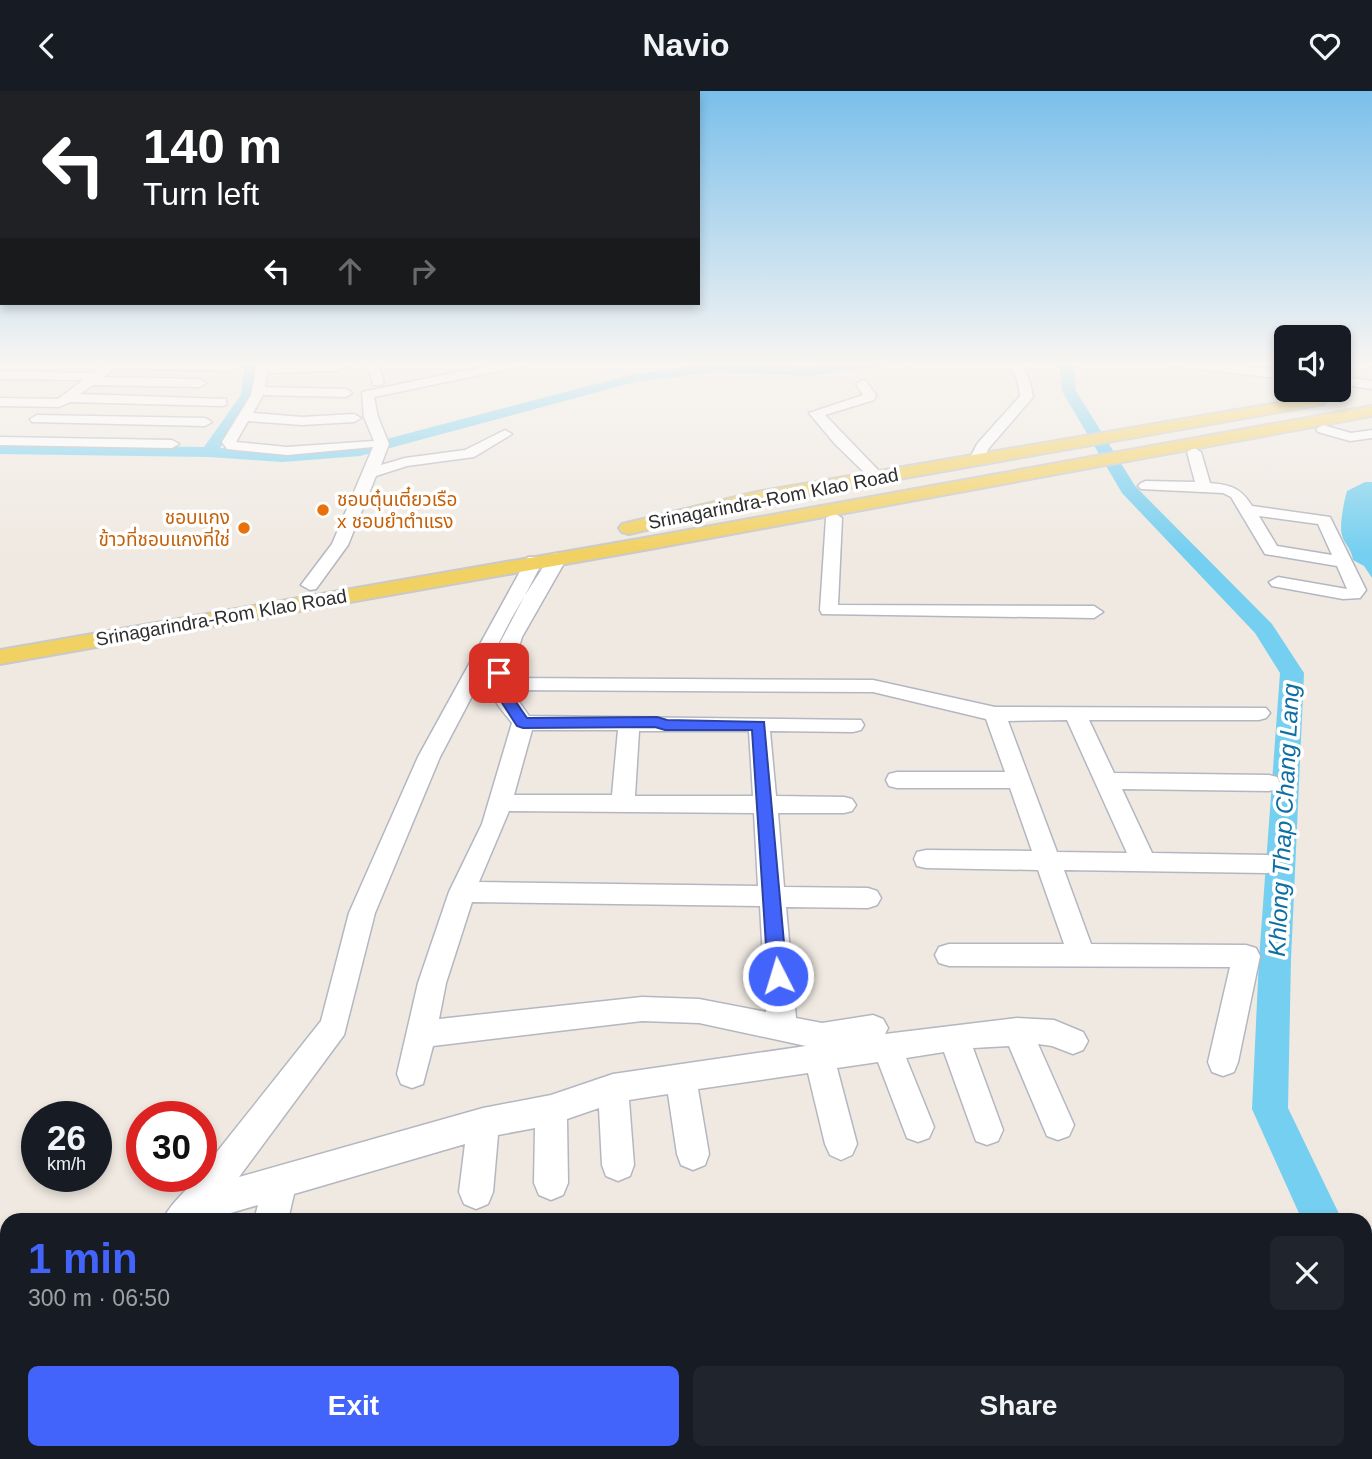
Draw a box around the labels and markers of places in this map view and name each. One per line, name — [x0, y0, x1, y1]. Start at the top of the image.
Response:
place label: ชอบตุ๋นเตี๋ยวเรือ x ชอบยำตำแรง — [337, 486, 457, 532]
marker: ชอบตุ๋นเตี๋ยวเรือ x ชอบยำตำแรง — [315, 502, 331, 518]
place label: ชอบแกง ข้าวที่ชอบแกงที่ใช่ — [98, 507, 230, 550]
marker: ชอบแกง ข้าวที่ชอบแกงที่ใช่ — [236, 520, 252, 536]
pin — [469, 643, 529, 703]

